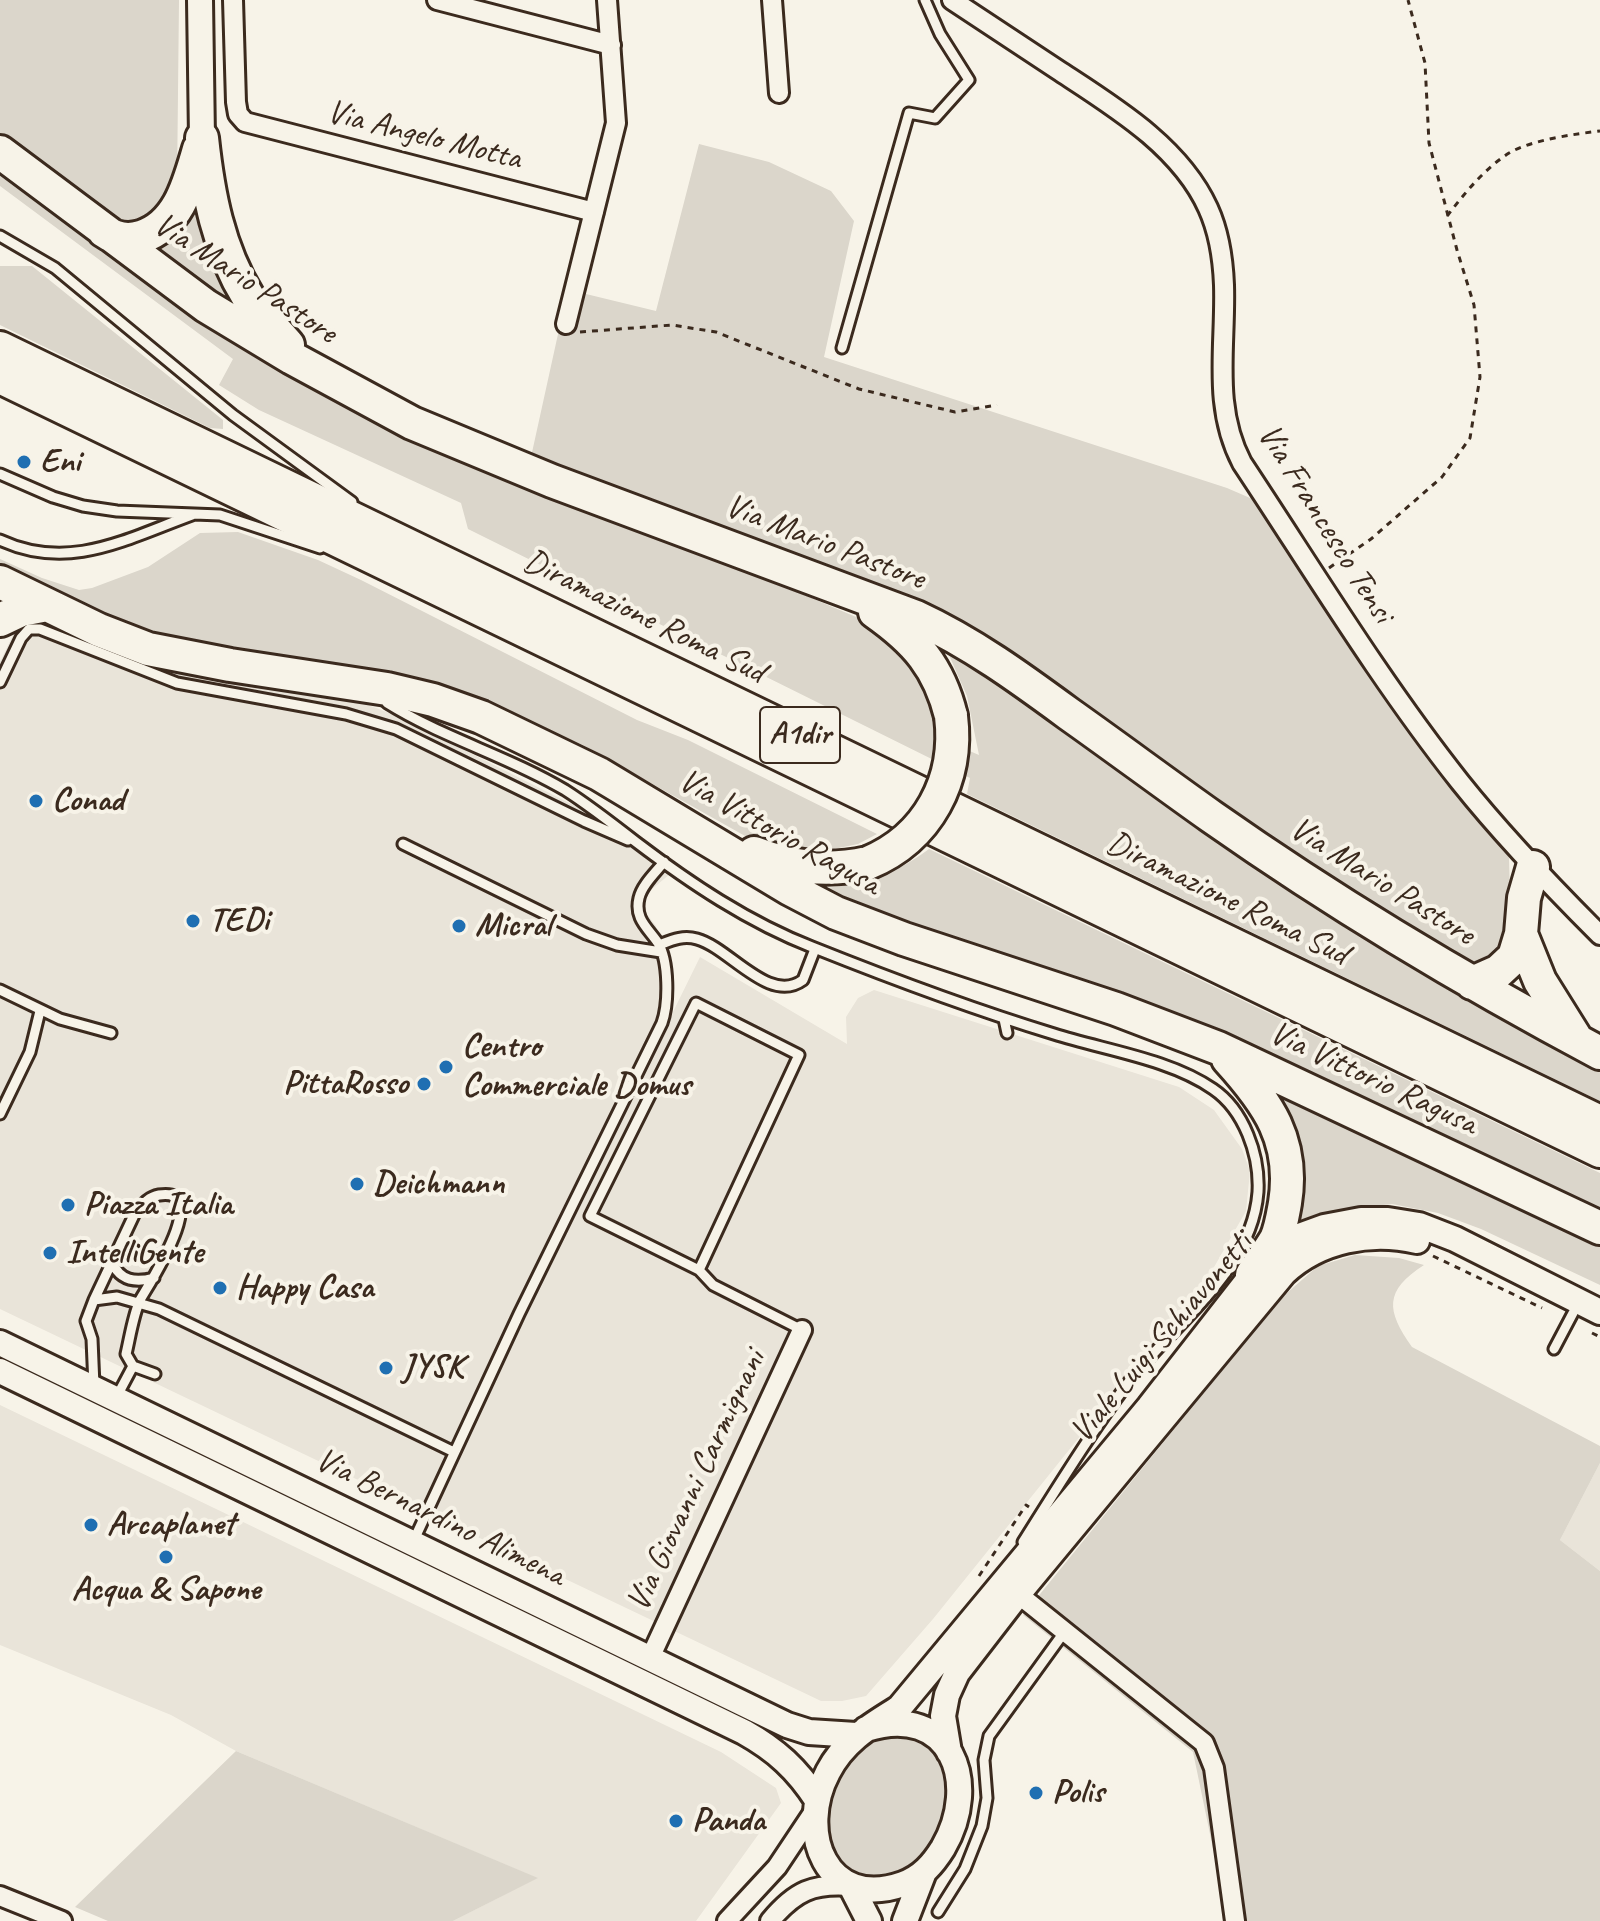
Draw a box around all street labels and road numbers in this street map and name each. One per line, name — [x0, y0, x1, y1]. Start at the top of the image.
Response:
street label: Via Angelo Motta — [323, 92, 525, 180]
street label: Via Mario Pastore — [146, 205, 344, 353]
street label: Via Francesco Tensi — [1248, 417, 1402, 631]
street label: Via Mario Pastore — [719, 486, 931, 600]
street label: Diramazione Roma Sud — [517, 541, 771, 693]
road number: A1dir — [760, 707, 840, 763]
street label: Via Vittorio Ragusa — [671, 761, 887, 905]
street label: Via Mario Pastore — [1282, 809, 1482, 955]
street label: Diramazione Roma Sud — [1100, 823, 1354, 975]
street label: Via Vittorio Ragusa — [1263, 1013, 1483, 1145]
street label: Viale Luigi Schiavonetti — [1062, 1224, 1262, 1452]
street label: Via Giovanni Carmignani — [619, 1344, 775, 1618]
street label: Via Bernardino Alimena — [309, 1440, 571, 1596]

